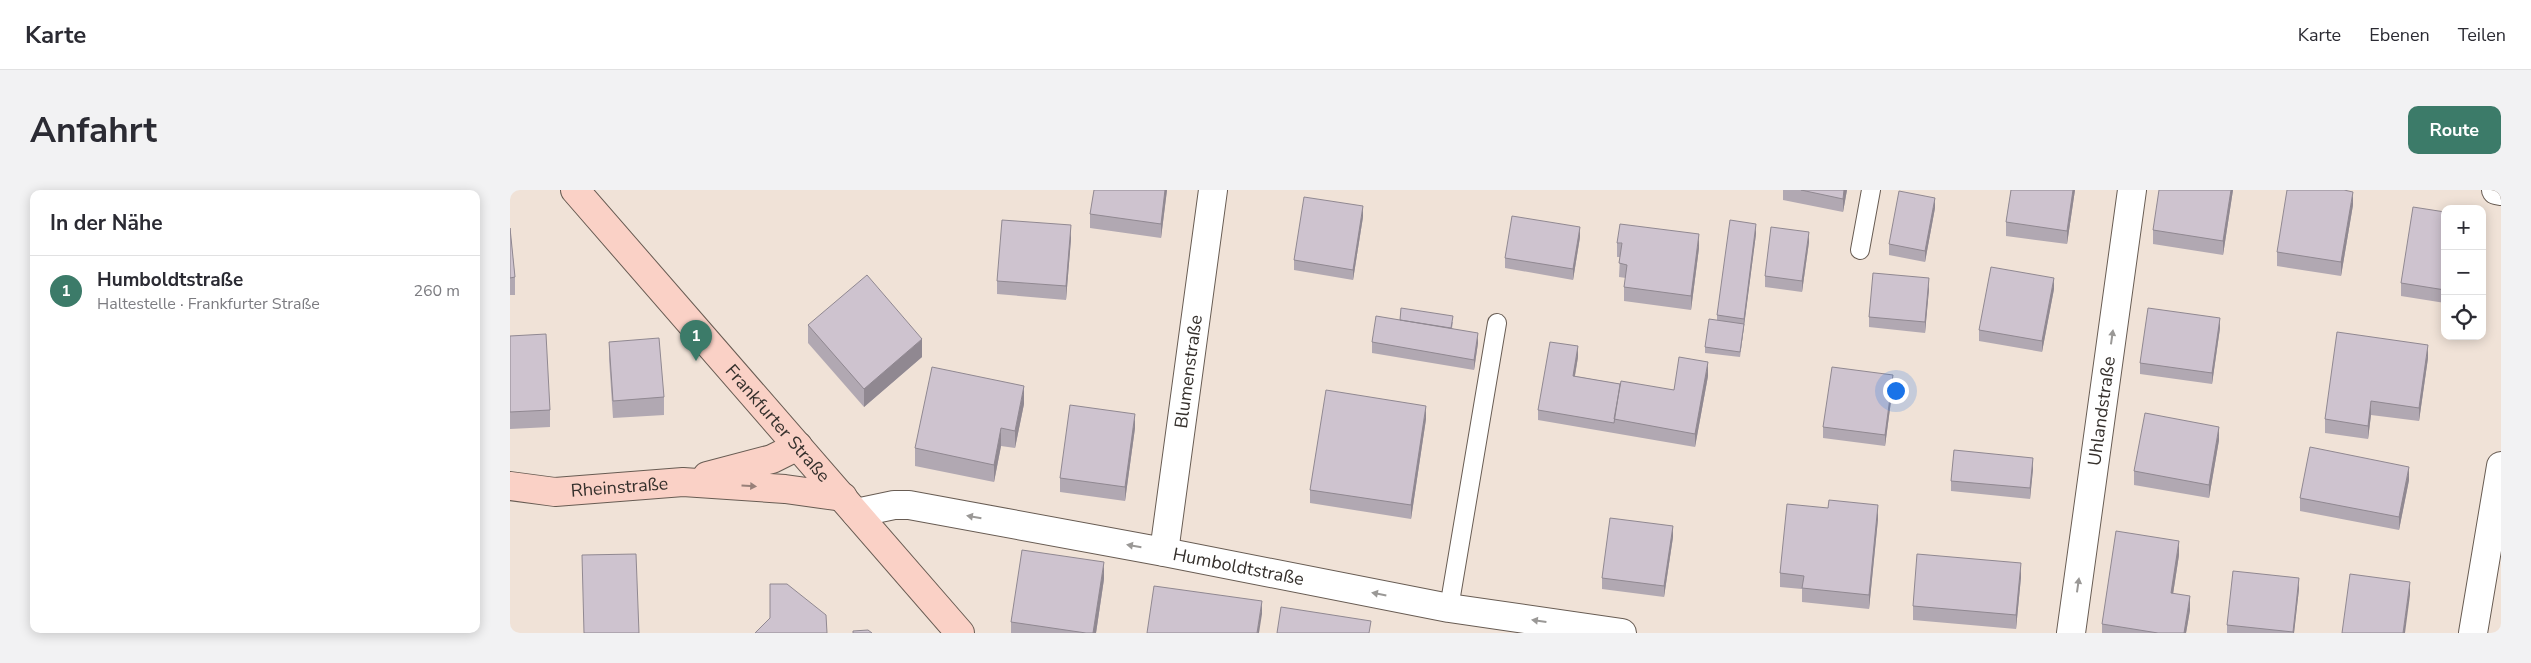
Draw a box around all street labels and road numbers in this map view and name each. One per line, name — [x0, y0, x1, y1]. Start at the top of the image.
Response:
street label: Blumenstraße — [1169, 313, 1208, 430]
street label: Uhlandstraße — [2082, 355, 2121, 467]
street label: Frankfurter Straße — [720, 359, 836, 487]
street label: Rheinstraße — [570, 471, 669, 503]
street label: Humboldtstraße — [1171, 542, 1306, 591]

